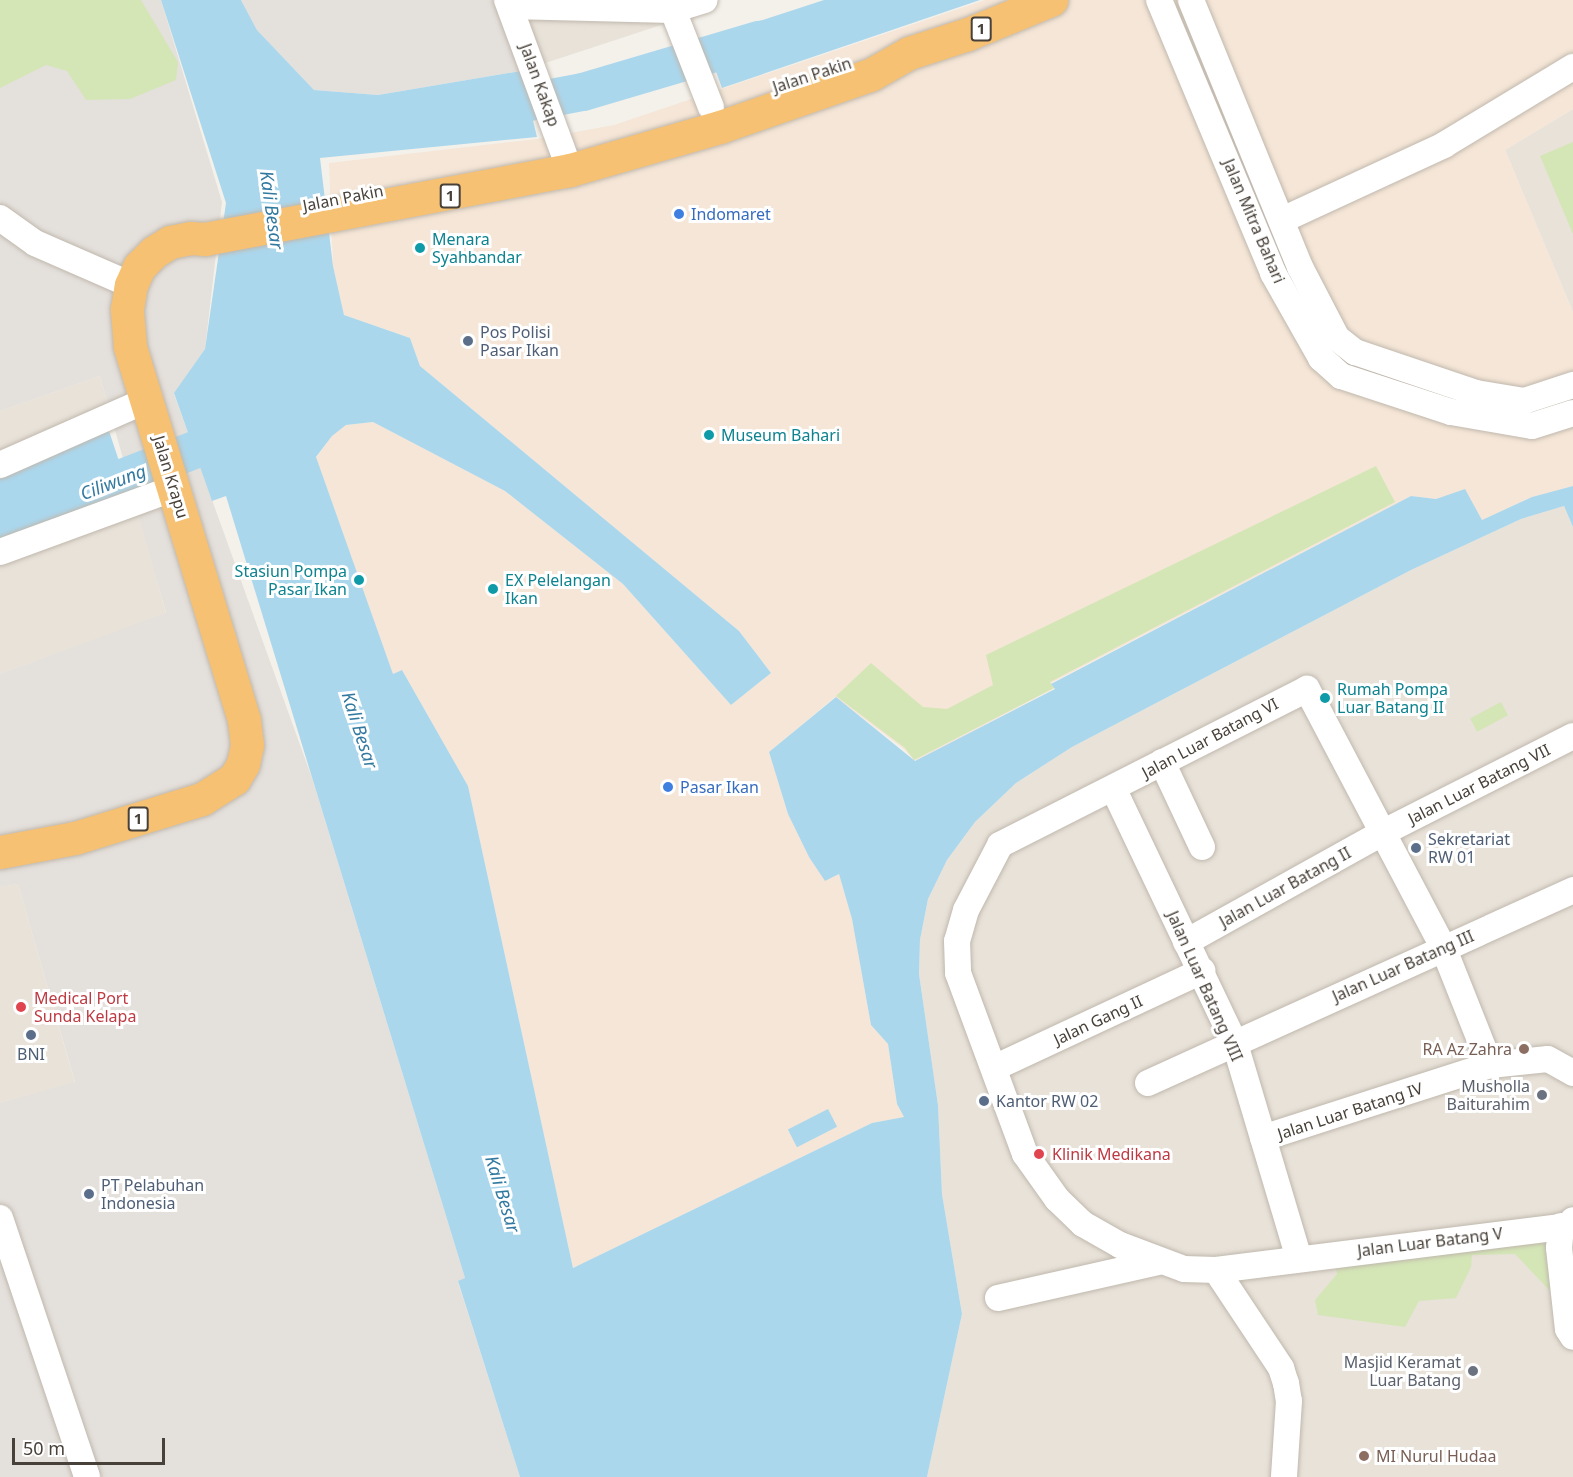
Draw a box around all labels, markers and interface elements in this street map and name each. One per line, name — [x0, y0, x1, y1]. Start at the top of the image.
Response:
road number: 1 — [970, 17, 992, 41]
street label: Jalan Kakap — [516, 41, 564, 129]
street label: Jalan Pakin — [770, 53, 854, 97]
street label: Jalan Mitra Bahari — [1219, 156, 1289, 286]
water label: Kali Besar — [256, 169, 288, 251]
street label: Jalan Pakin — [301, 181, 385, 215]
road number: 1 — [440, 184, 460, 208]
place label: Indomaret — [691, 204, 771, 224]
marker: Indomaret — [672, 207, 686, 221]
place label: Menara Syahbandar — [432, 229, 522, 267]
marker: Menara Syahbandar — [413, 241, 427, 255]
place label: Pos Polisi Pasar Ikan — [480, 322, 559, 360]
marker: Pos Polisi Pasar Ikan — [461, 334, 475, 348]
place label: Museum Bahari — [721, 425, 840, 445]
marker: Museum Bahari — [702, 428, 716, 442]
street label: Jalan Krapu — [149, 433, 193, 521]
water label: Ciliwung — [77, 460, 149, 504]
place label: Stasiun Pompa Pasar Ikan — [235, 561, 347, 599]
place label: EX Pelelangan Ikan — [505, 570, 611, 608]
marker: Stasiun Pompa Pasar Ikan — [352, 573, 366, 587]
marker: EX Pelelangan Ikan — [486, 582, 500, 596]
place label: Rumah Pompa Luar Batang II — [1337, 679, 1448, 717]
water label: Kali Besar — [337, 689, 383, 771]
marker: Rumah Pompa Luar Batang II — [1318, 691, 1332, 705]
street label: Jalan Luar Batang VI — [1139, 694, 1281, 782]
street label: Jalan Luar Batang VII — [1405, 740, 1553, 828]
place label: Pasar Ikan — [680, 777, 759, 797]
marker: Pasar Ikan — [661, 780, 675, 794]
road number: 1 — [128, 807, 148, 831]
place label: Sekretariat RW 01 — [1428, 829, 1510, 867]
marker: Sekretariat RW 01 — [1409, 841, 1423, 855]
street label: Jalan Luar Batang II — [1216, 843, 1354, 931]
street label: Jalan Luar Batang VIII — [1163, 908, 1247, 1064]
street label: Jalan Luar Batang III — [1329, 926, 1477, 1006]
place label: Medical Port Sunda Kelapa — [34, 988, 136, 1026]
street label: Jalan Gang II — [1051, 991, 1145, 1049]
marker: Medical Port Sunda Kelapa — [12, 998, 30, 1016]
marker: BNI — [24, 1028, 38, 1042]
place label: RA Az Zahra — [1422, 1039, 1512, 1059]
marker: RA Az Zahra — [1517, 1042, 1531, 1056]
place label: BNI — [17, 1044, 45, 1064]
place label: Musholla Baiturahim — [1447, 1076, 1530, 1114]
street label: Jalan Luar Batang IV — [1275, 1078, 1425, 1144]
marker: Musholla Baiturahim — [1535, 1088, 1549, 1102]
place label: Kantor RW 02 — [996, 1091, 1098, 1111]
marker: Kantor RW 02 — [977, 1094, 991, 1108]
place label: Klinik Medikana — [1052, 1144, 1171, 1164]
marker: Klinik Medikana — [1030, 1145, 1048, 1163]
water label: Kali Besar — [481, 1153, 525, 1235]
place label: PT Pelabuhan Indonesia — [101, 1175, 204, 1213]
marker: PT Pelabuhan Indonesia — [82, 1187, 96, 1201]
street label: Jalan Luar Batang V — [1356, 1224, 1504, 1260]
place label: Masjid Keramat Luar Batang — [1344, 1352, 1461, 1390]
marker: Masjid Keramat Luar Batang — [1466, 1364, 1480, 1378]
scale bar — [15, 1426, 168, 1464]
text: 50 m — [23, 1436, 65, 1460]
place label: MI Nurul Hudaa — [1376, 1446, 1496, 1466]
marker: MI Nurul Hudaa — [1357, 1449, 1371, 1463]

